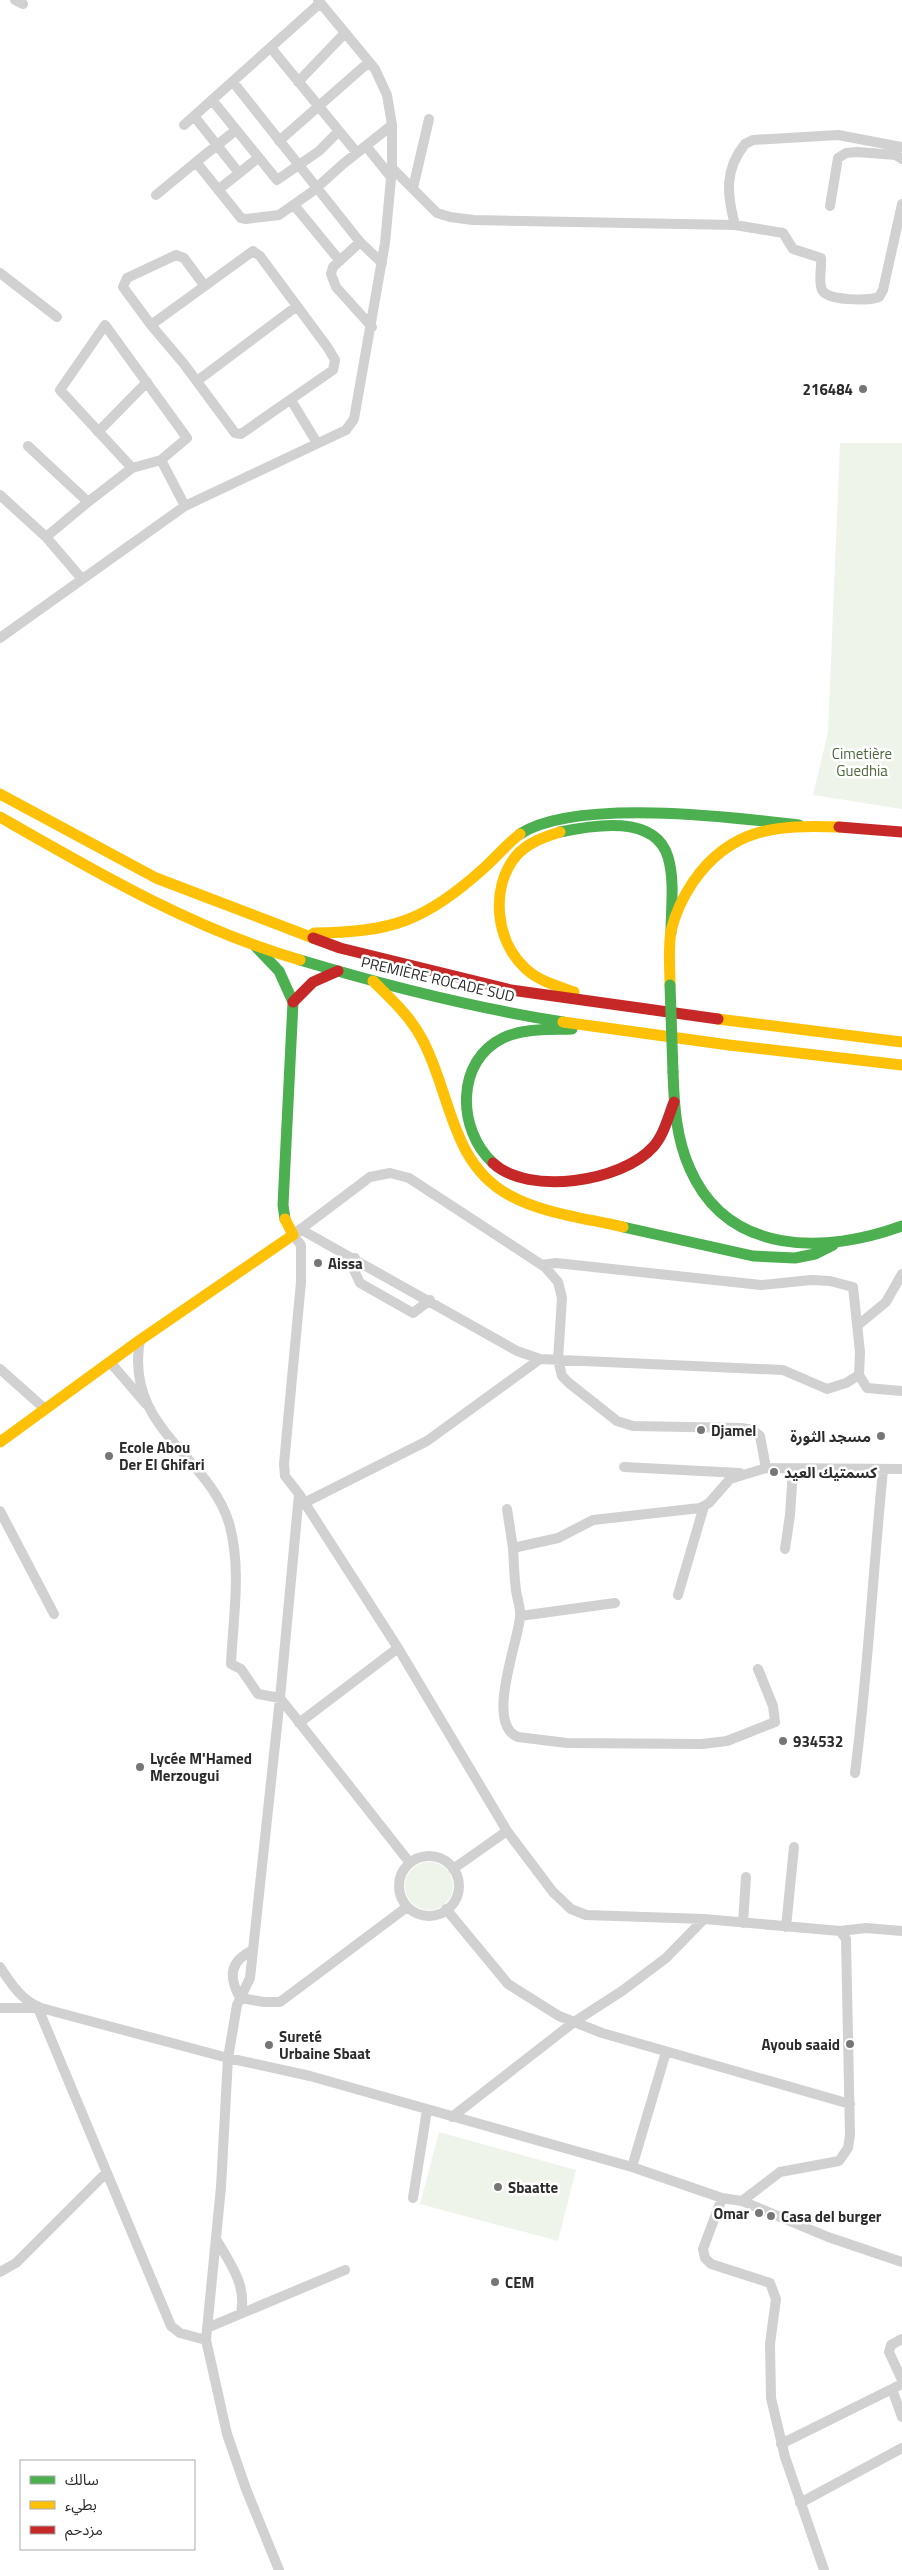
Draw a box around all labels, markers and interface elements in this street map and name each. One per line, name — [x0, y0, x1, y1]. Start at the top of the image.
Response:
place label: 216484 — [803, 378, 853, 401]
marker: 216484 — [857, 383, 869, 395]
park label: Cimetière Guedhia — [832, 742, 892, 782]
street label: PREMIÈRE ROCADE SUD — [359, 950, 517, 1008]
place label: Aissa — [328, 1252, 363, 1275]
marker: Aissa — [312, 1257, 324, 1269]
place label: Djamel — [711, 1419, 756, 1442]
marker: Djamel — [695, 1424, 707, 1436]
place label: مسجد الثورة — [790, 1425, 871, 1448]
marker: مسجد الثورة — [875, 1430, 887, 1442]
place label: Ecole Abou Der El Ghifari — [119, 1436, 205, 1476]
marker: Ecole Abou Der El Ghifari — [103, 1450, 115, 1462]
place label: كسمتيك العيد — [784, 1461, 877, 1484]
marker: كسمتيك العيد — [768, 1466, 780, 1478]
place label: 934532 — [793, 1730, 843, 1753]
marker: 934532 — [777, 1735, 789, 1747]
place label: Lycée M'Hamed Merzougui — [150, 1747, 252, 1787]
marker: Lycée M'Hamed Merzougui — [134, 1761, 146, 1773]
place label: Sureté Urbaine Sbaat — [279, 2025, 371, 2065]
place label: Ayoub saaid — [762, 2033, 840, 2056]
marker: Ayoub saaid — [844, 2038, 856, 2050]
marker: Sureté Urbaine Sbaat — [263, 2039, 275, 2051]
place label: Sbaatte — [508, 2176, 559, 2199]
marker: Sbaatte — [492, 2181, 504, 2193]
place label: Omar — [713, 2202, 749, 2225]
place label: Casa del burger — [781, 2205, 882, 2228]
marker: Omar — [753, 2207, 765, 2219]
marker: Casa del burger — [765, 2210, 777, 2222]
place label: CEM — [505, 2271, 534, 2294]
marker: CEM — [489, 2276, 501, 2288]
legend — [20, 2460, 195, 2550]
text: سالك — [65, 2468, 99, 2491]
text: بطيء — [65, 2493, 97, 2516]
text: مزدحم — [65, 2518, 103, 2541]

